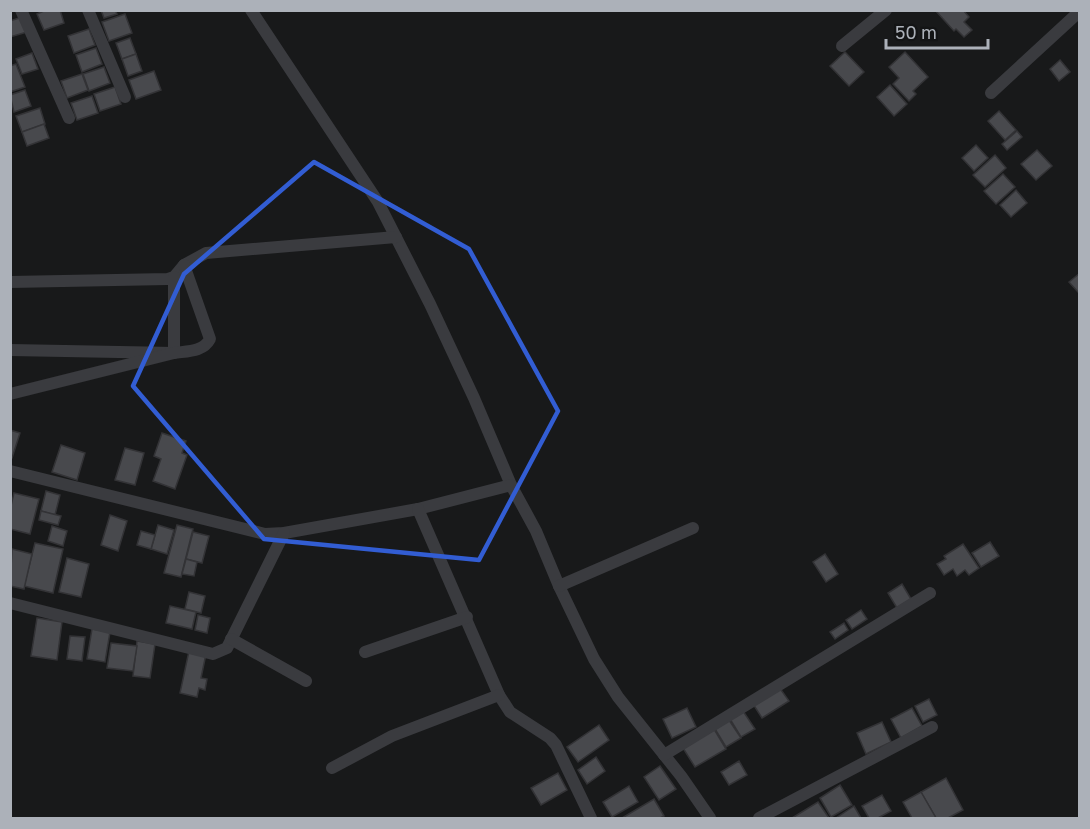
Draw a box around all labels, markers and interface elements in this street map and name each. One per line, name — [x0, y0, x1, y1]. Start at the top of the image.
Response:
scale bar — [886, 12, 988, 50]
text: 50 m — [895, 21, 937, 43]

